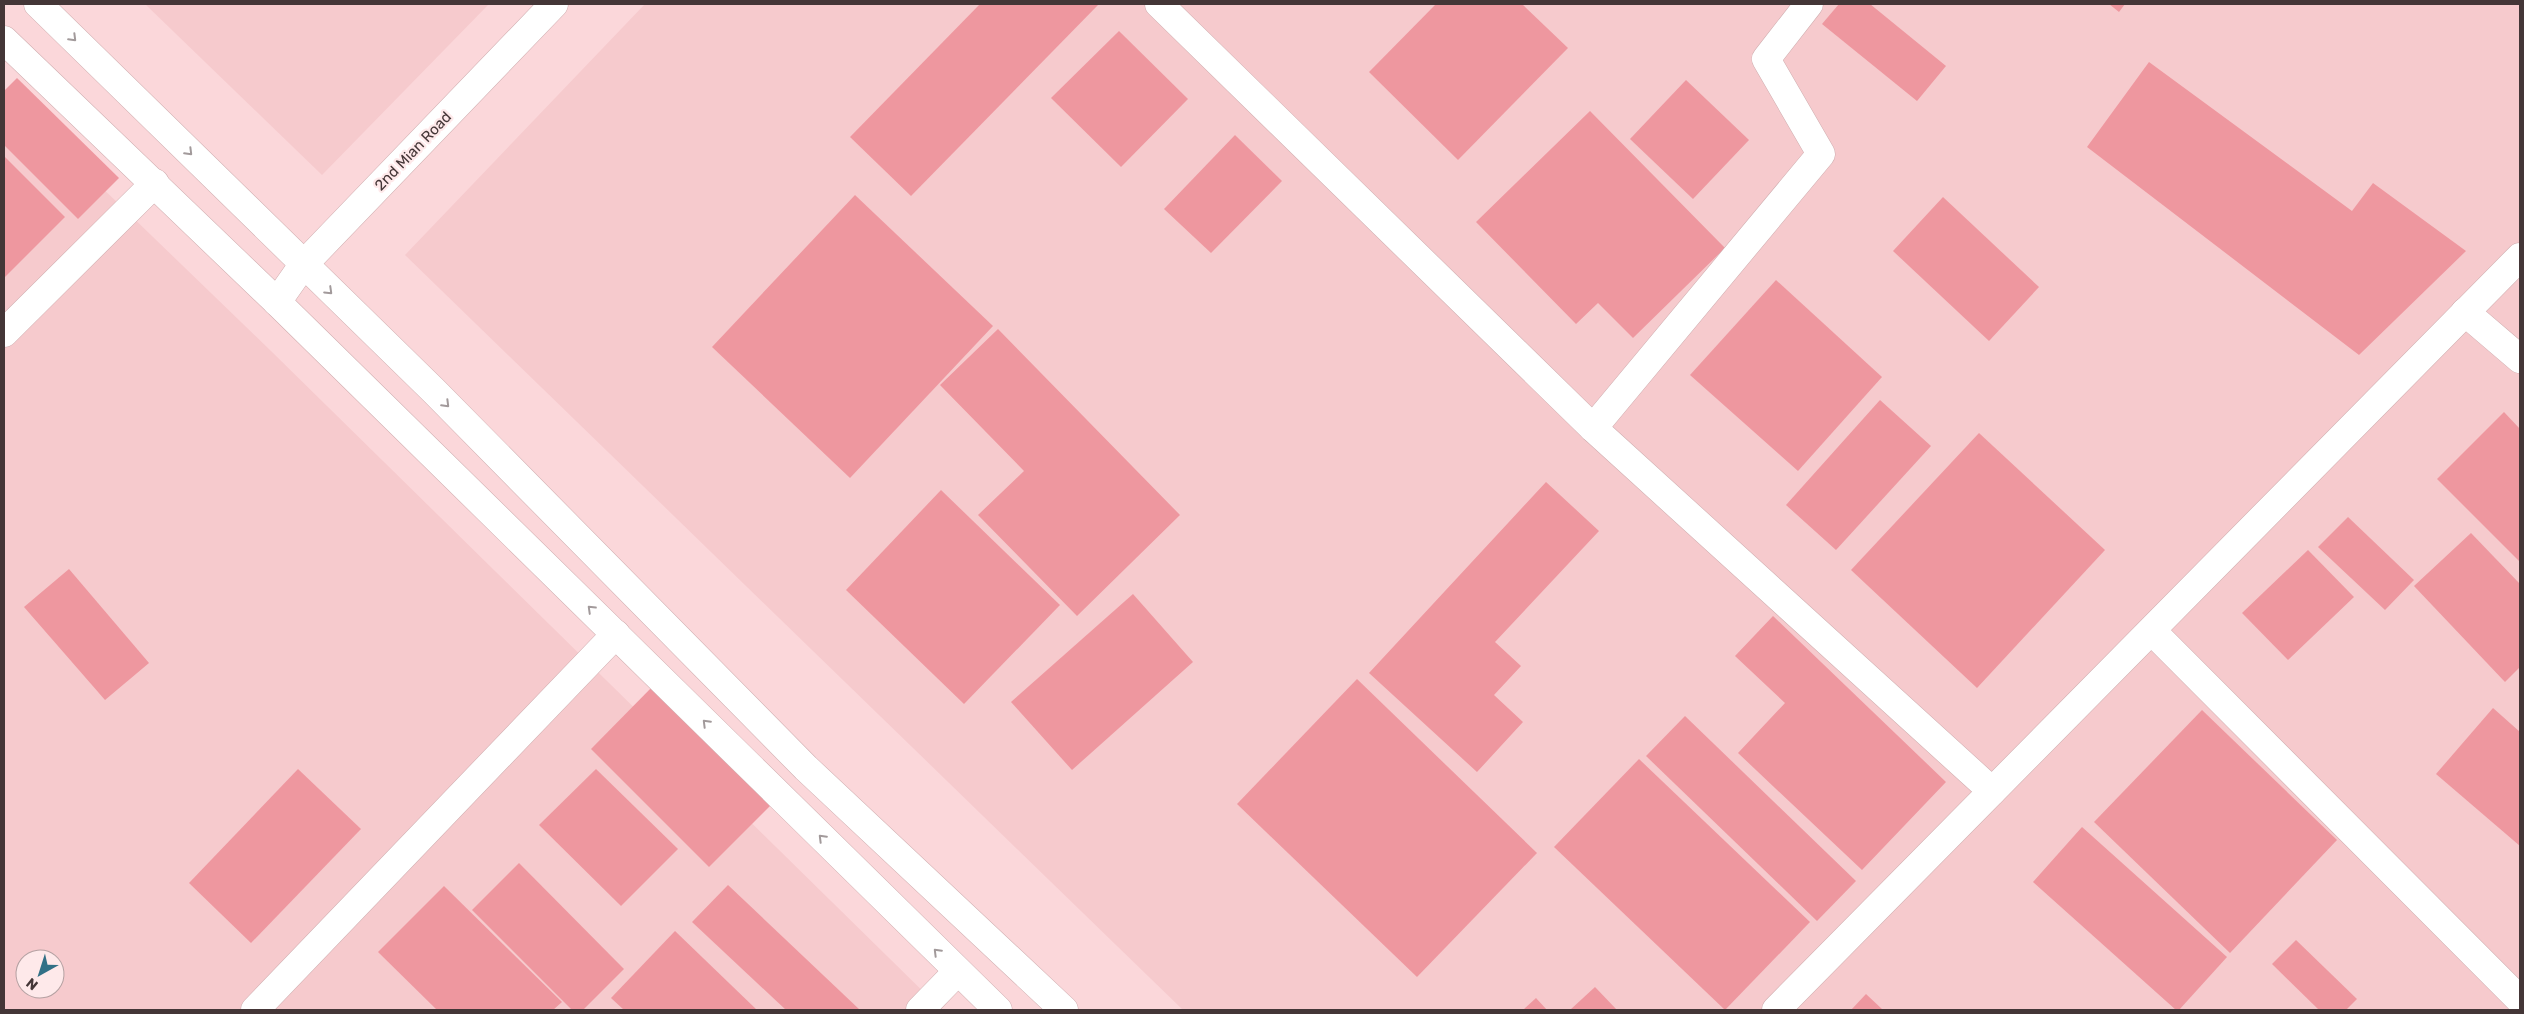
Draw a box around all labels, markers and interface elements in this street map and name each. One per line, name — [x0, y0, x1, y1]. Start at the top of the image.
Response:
one-way arrow — [67, 32, 76, 41]
street label: 2nd Mian Road — [371, 108, 455, 194]
one-way arrow — [183, 146, 192, 155]
one-way arrow — [324, 285, 333, 294]
one-way arrow — [440, 398, 449, 407]
one-way arrow — [588, 606, 597, 615]
one-way arrow — [703, 720, 712, 729]
one-way arrow — [819, 834, 828, 843]
north arrow — [15, 949, 65, 999]
one-way arrow — [934, 949, 943, 958]
text: N — [23, 974, 41, 993]

